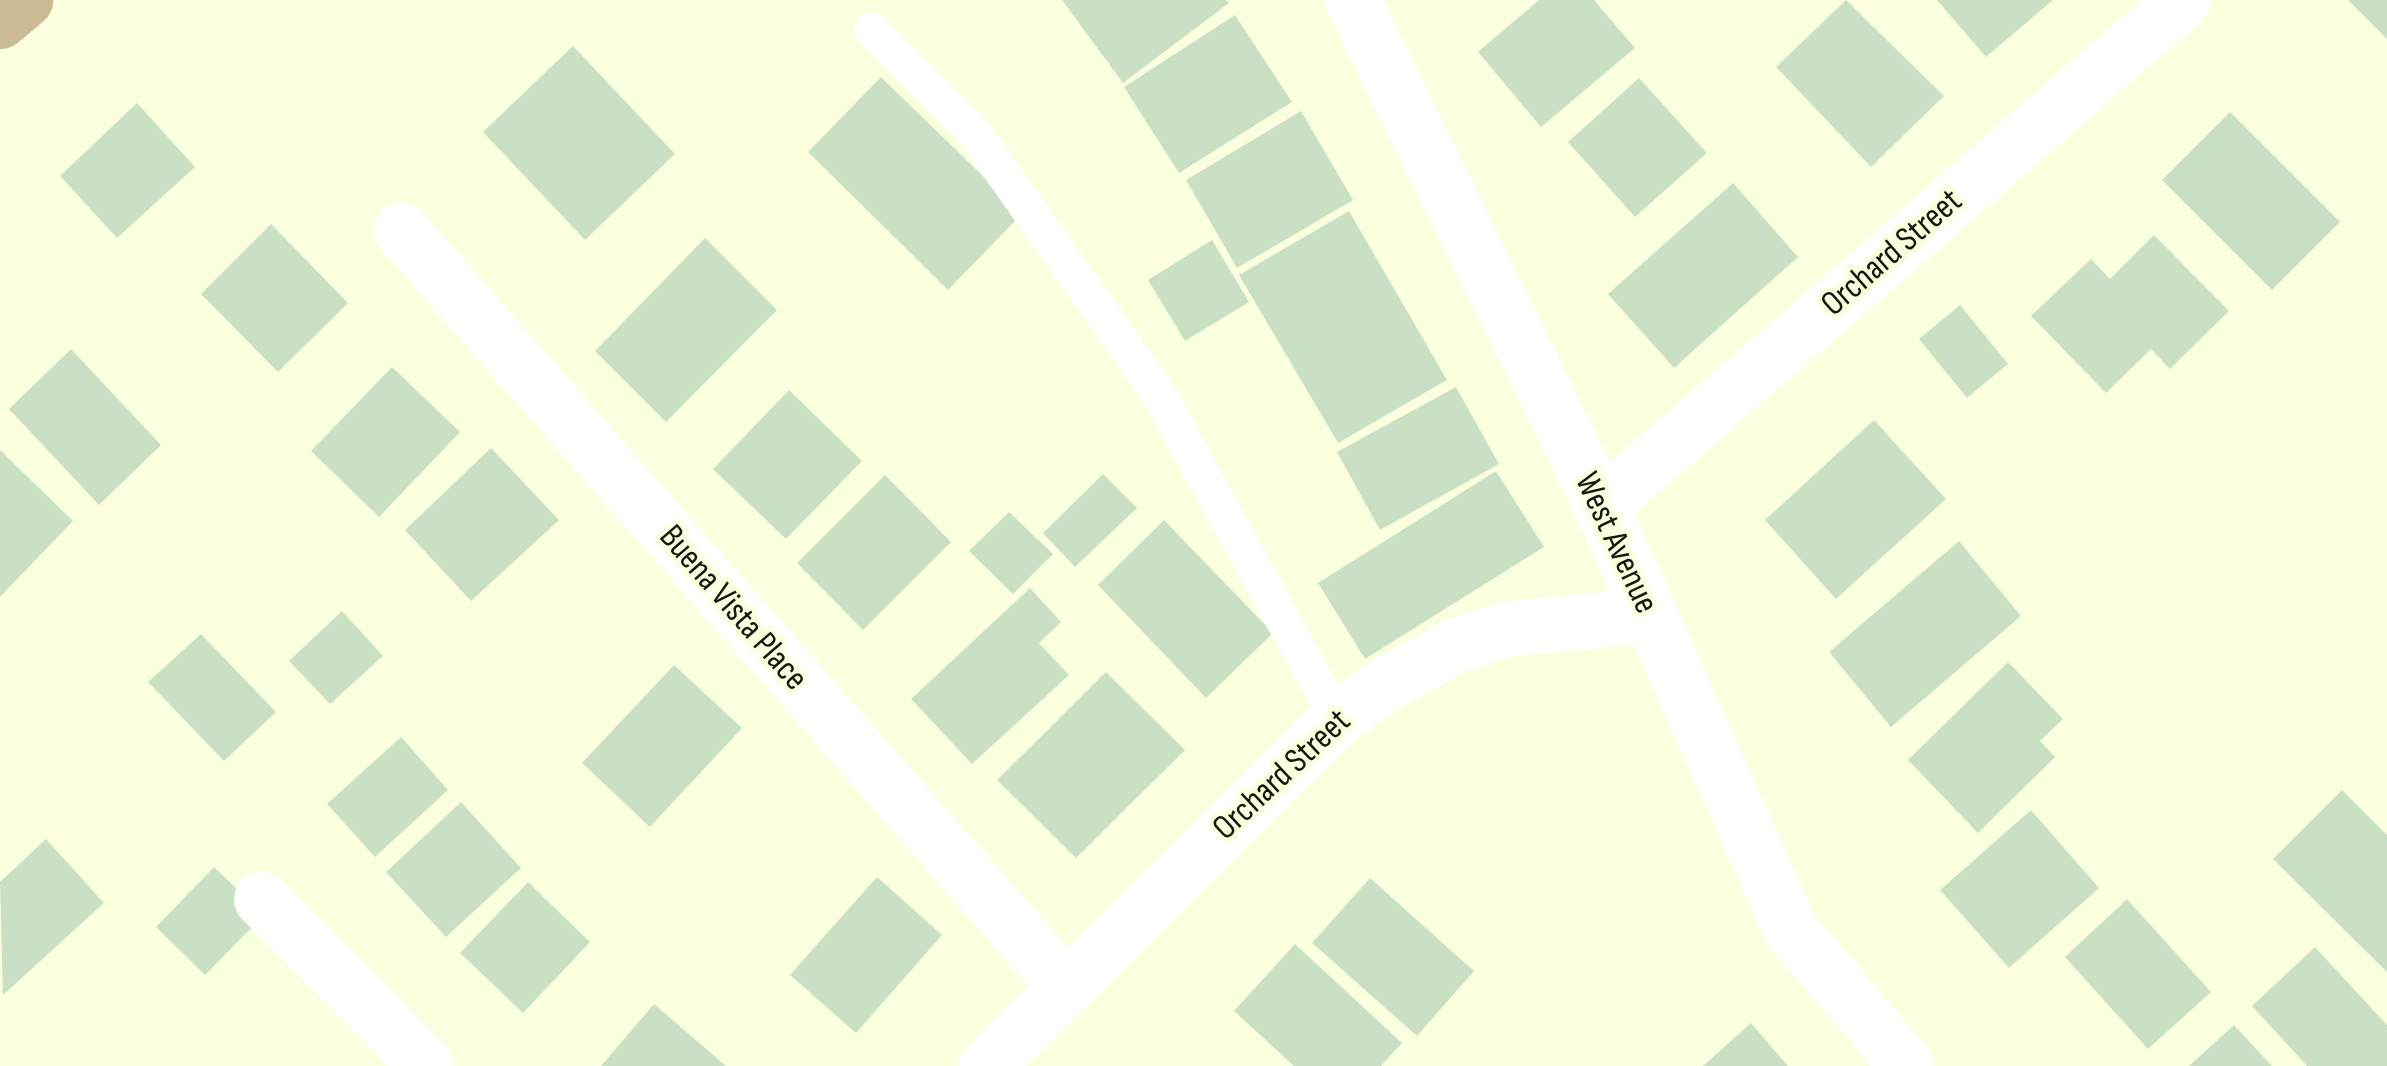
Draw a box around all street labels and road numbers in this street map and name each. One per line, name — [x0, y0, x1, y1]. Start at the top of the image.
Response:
street label: Orchard Street — [1813, 181, 1971, 325]
street label: West Avenue — [1565, 466, 1667, 620]
street label: Buena Vista Place — [650, 517, 816, 699]
street label: Orchard Street — [1205, 701, 1359, 849]

